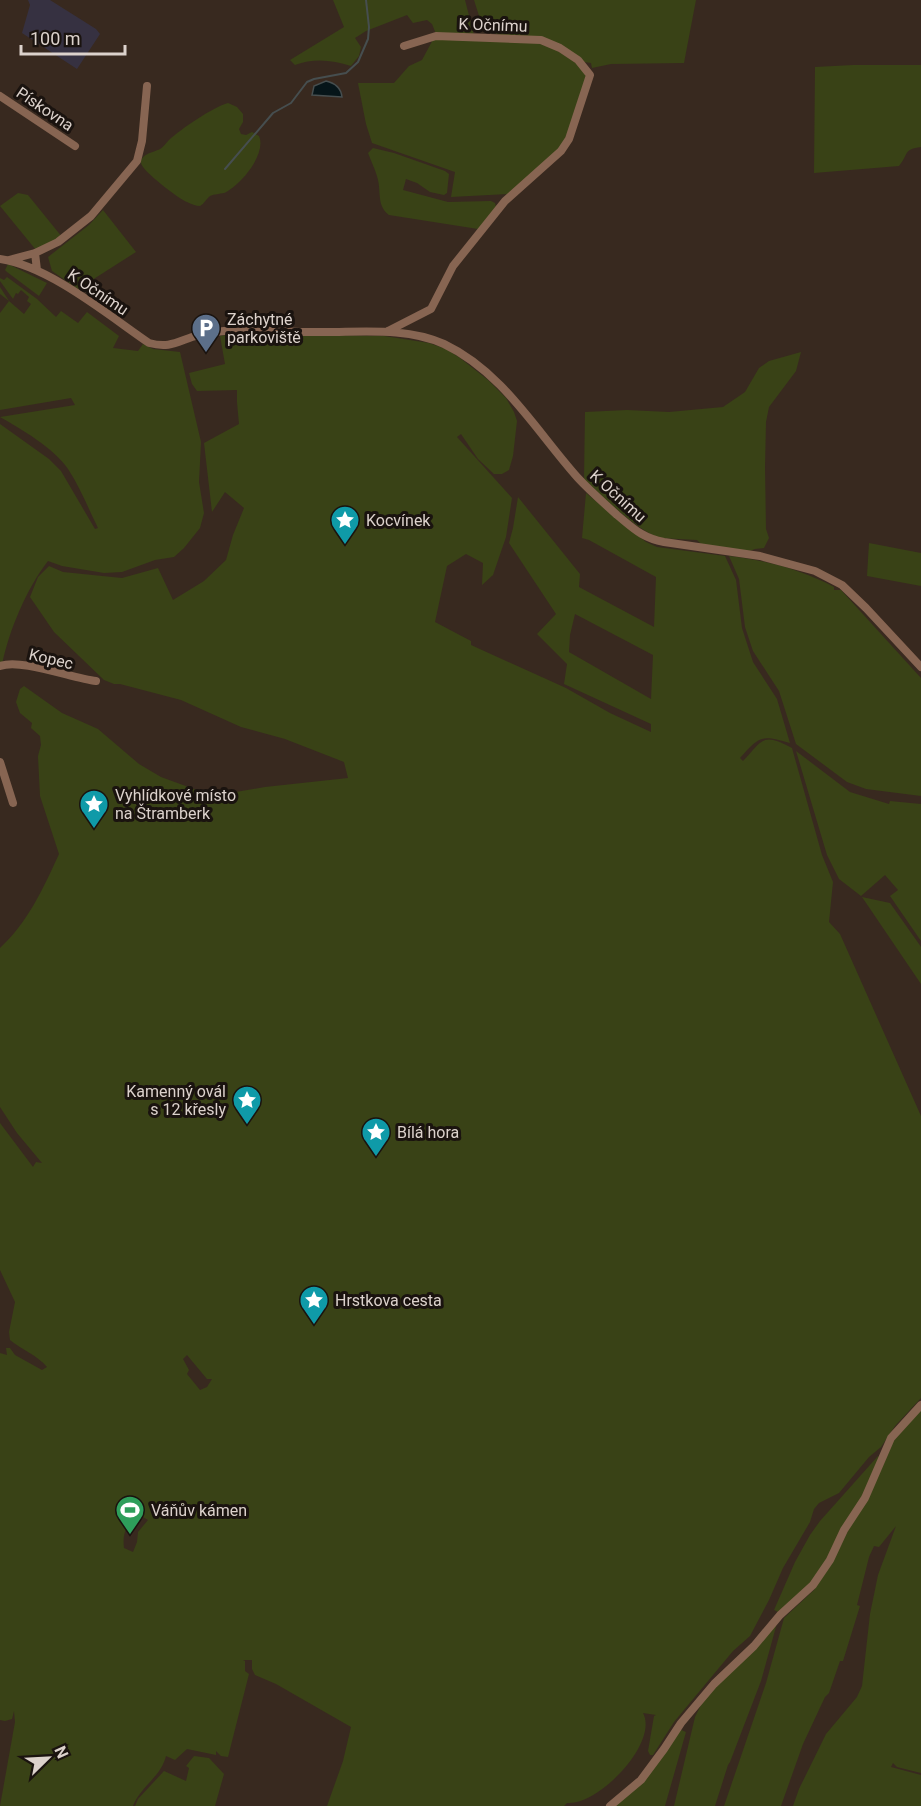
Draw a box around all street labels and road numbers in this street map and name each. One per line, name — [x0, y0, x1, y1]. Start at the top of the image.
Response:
street label: K Očnímu — [458, 14, 528, 36]
street label: Pískovna — [13, 83, 77, 135]
street label: K Očnímu — [64, 265, 132, 319]
street label: K Očnímu — [586, 466, 650, 526]
street label: Kopec — [27, 645, 75, 673]

